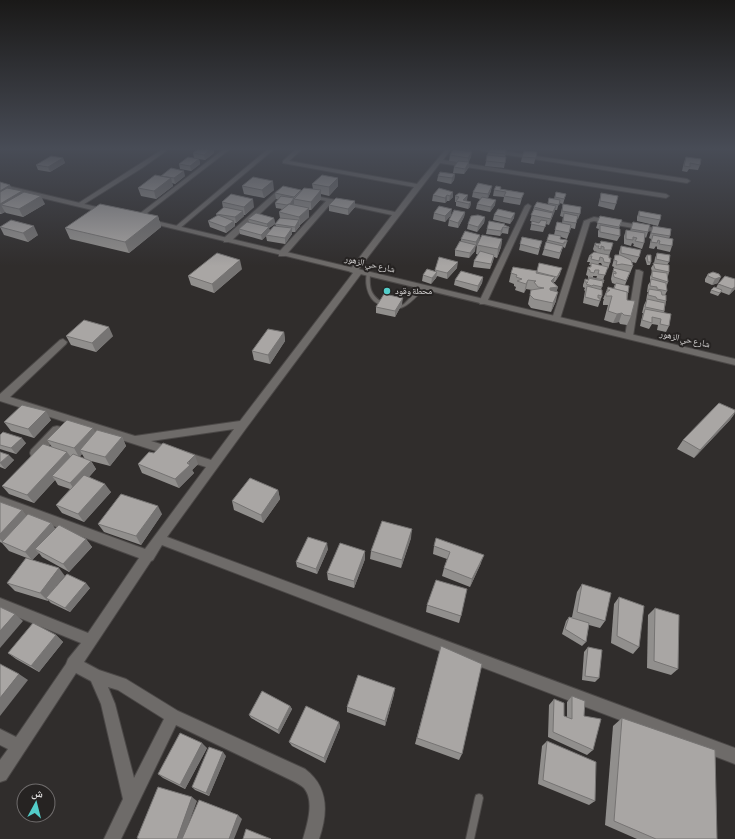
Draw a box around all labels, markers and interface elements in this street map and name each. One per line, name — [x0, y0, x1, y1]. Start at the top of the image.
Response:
street label: شارع حي الزهور — [342, 253, 396, 277]
marker: محطة وقود — [382, 286, 392, 296]
place label: محطة وقود — [395, 286, 432, 296]
street label: شارع حي الزهور — [657, 328, 711, 352]
north arrow — [16, 783, 56, 823]
text: ش — [30, 786, 44, 802]

